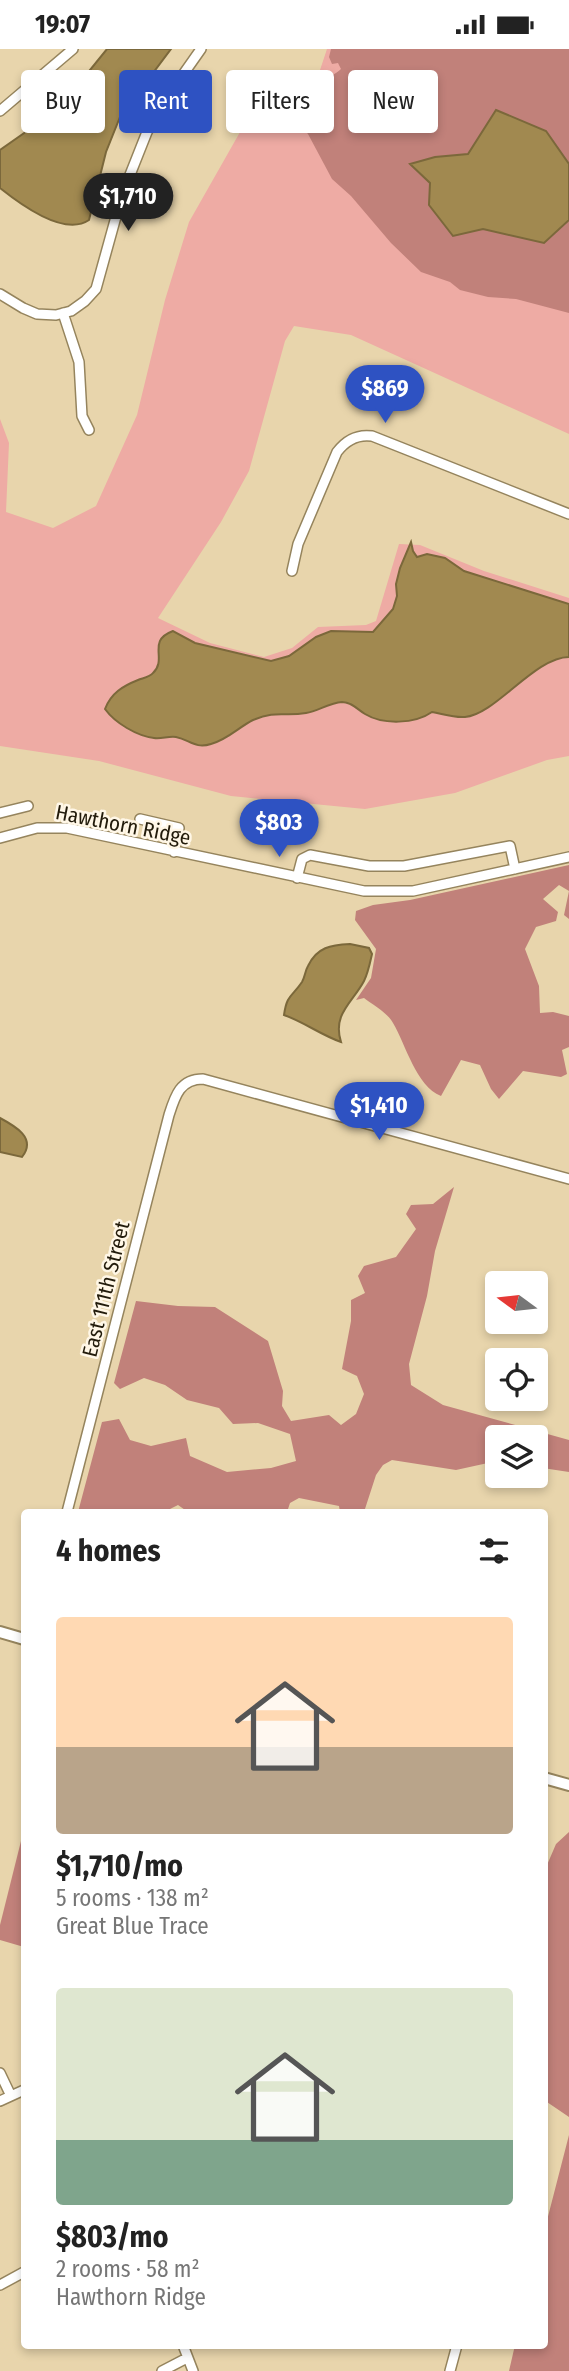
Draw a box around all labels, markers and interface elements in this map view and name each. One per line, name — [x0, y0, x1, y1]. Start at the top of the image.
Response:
text: 19:07 — [35, 9, 90, 40]
chip: Buy — [21, 70, 105, 133]
chip: Rent — [119, 70, 212, 133]
chip: Filters — [226, 70, 334, 133]
chip: New — [348, 70, 438, 133]
pin: $1,710 — [71, 173, 185, 233]
text: $1,710 — [99, 182, 157, 210]
pin: $869 — [344, 365, 426, 425]
text: $869 — [361, 374, 409, 402]
street label: Hawthorn Ridge — [53, 799, 193, 851]
pin: $803 — [238, 799, 320, 859]
text: $803 — [256, 808, 302, 836]
pin: $1,410 — [322, 1083, 436, 1142]
text: $1,410 — [350, 1091, 408, 1119]
street label: East 111th Street — [77, 1218, 135, 1360]
north arrow — [485, 1271, 548, 1333]
map controls — [485, 1271, 548, 1488]
button: locate — [485, 1348, 548, 1411]
button: layers — [485, 1425, 548, 1488]
icon: filters — [475, 1532, 513, 1570]
text: 4 homes — [56, 1533, 161, 1569]
icon: home — [222, 1663, 348, 1789]
text: $1,710/mo — [56, 1848, 183, 1884]
text: 5 rooms · 138 m² — [56, 1884, 209, 1912]
text: Great Blue Trace — [56, 1912, 209, 1940]
icon: home — [222, 2034, 348, 2160]
text: $803/mo — [56, 2219, 169, 2255]
text: 2 rooms · 58 m² — [56, 2255, 200, 2283]
text: Hawthorn Ridge — [56, 2283, 206, 2311]

